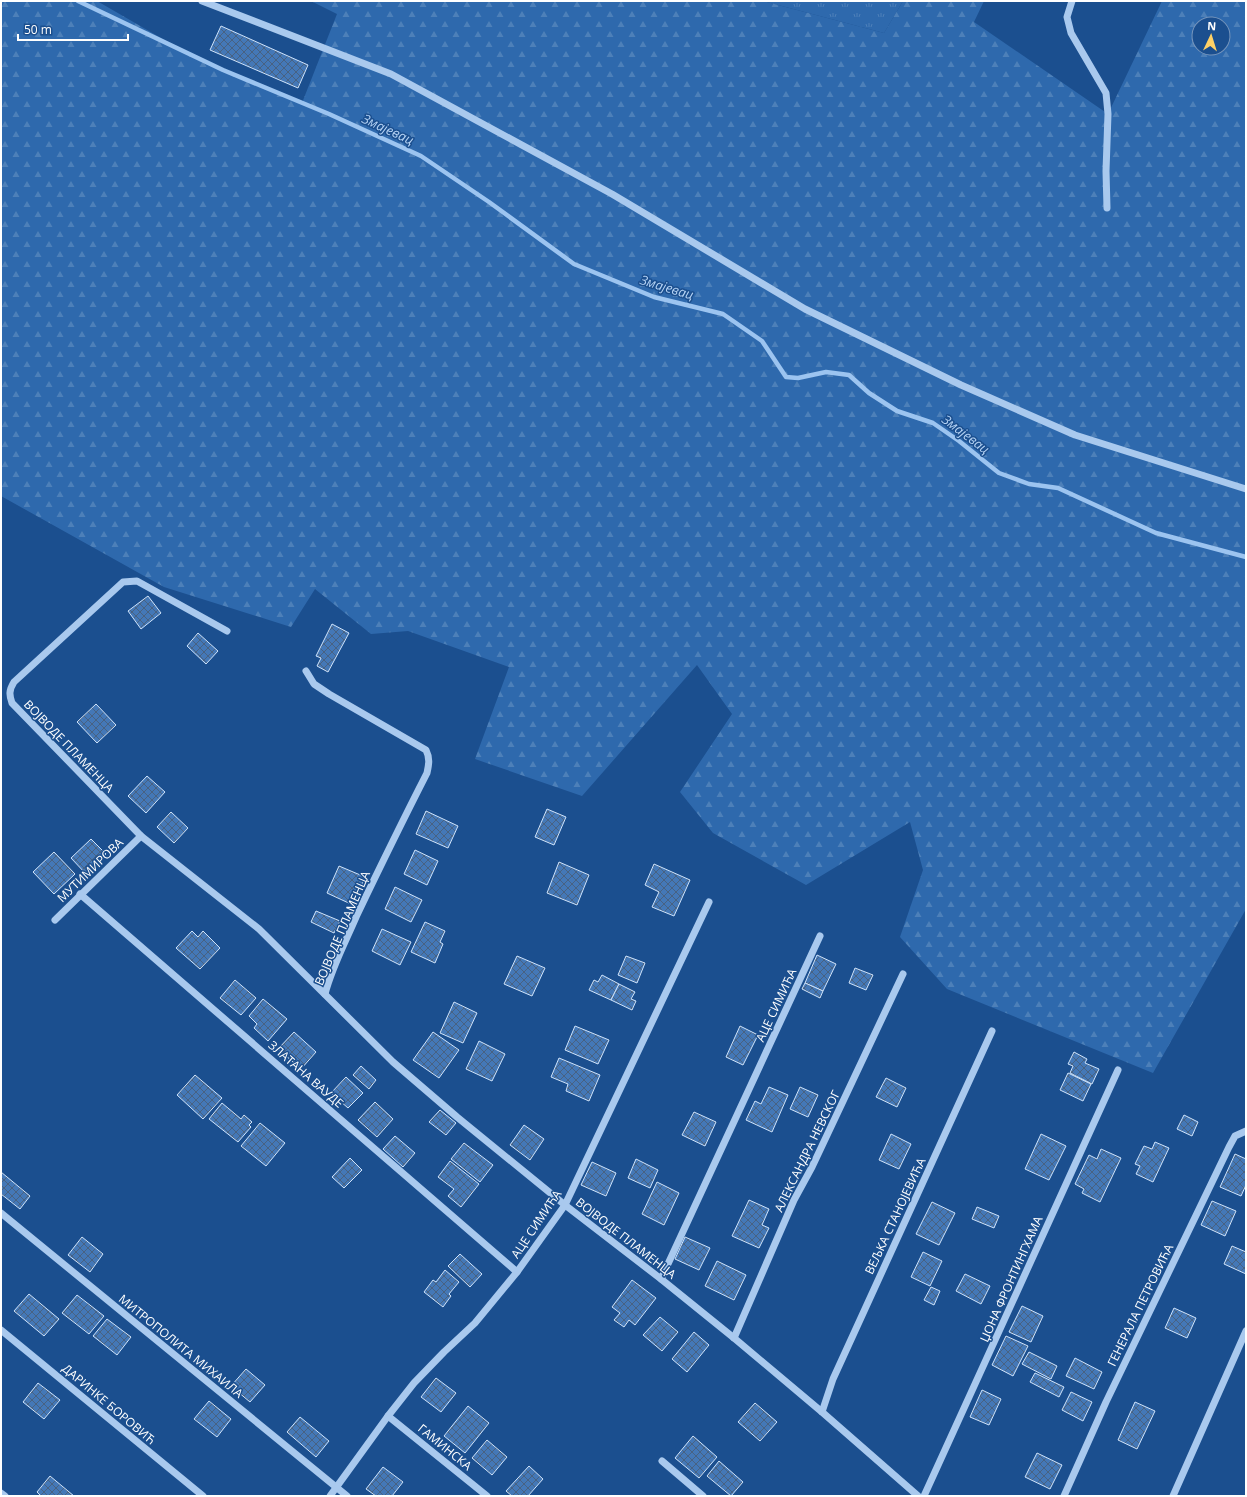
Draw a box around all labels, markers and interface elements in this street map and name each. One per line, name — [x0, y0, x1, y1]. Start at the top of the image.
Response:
scale bar — [18, 16, 128, 42]
north arrow — [1191, 16, 1231, 56]
text: N — [1207, 18, 1217, 33]
text: 50 m — [24, 21, 52, 38]
water label: Змајевац — [358, 109, 417, 149]
water label: Змајевац — [637, 270, 696, 304]
water label: Змајевац — [938, 410, 994, 458]
street label: ВОЈВОДЕ ПЛАМЕНЦА — [20, 696, 118, 796]
street label: МУТИМИРОВА — [53, 834, 127, 906]
street label: ВОЈВОДЕ ПЛАМЕНЦА — [310, 868, 374, 988]
street label: АЦЕ СИМИЋА — [752, 965, 801, 1044]
street label: ЗЛАТАНА ВАУДЕ — [265, 1037, 347, 1111]
street label: АЛЕКСАНДРА НЕВСКОГ — [770, 1087, 844, 1215]
street label: ВЕЉКА СТАНОЈЕВИЋА — [861, 1155, 930, 1277]
street label: АЦЕ СИМИЋА — [507, 1186, 565, 1262]
street label: ВОЈВОДЕ ПЛАМЕНЦА — [572, 1193, 680, 1283]
street label: ЏОНА ФРОНТИНГХАМА — [976, 1213, 1047, 1345]
street label: ГЕНЕРАЛА ПЕТРОВИЋА — [1103, 1241, 1177, 1369]
street label: МИТРОПОЛИТА МИХАИЛА — [115, 1290, 247, 1402]
street label: ДАРИНКЕ БОРОВИЋ — [59, 1360, 159, 1448]
street label: ГАМИНСКА — [414, 1420, 476, 1474]

